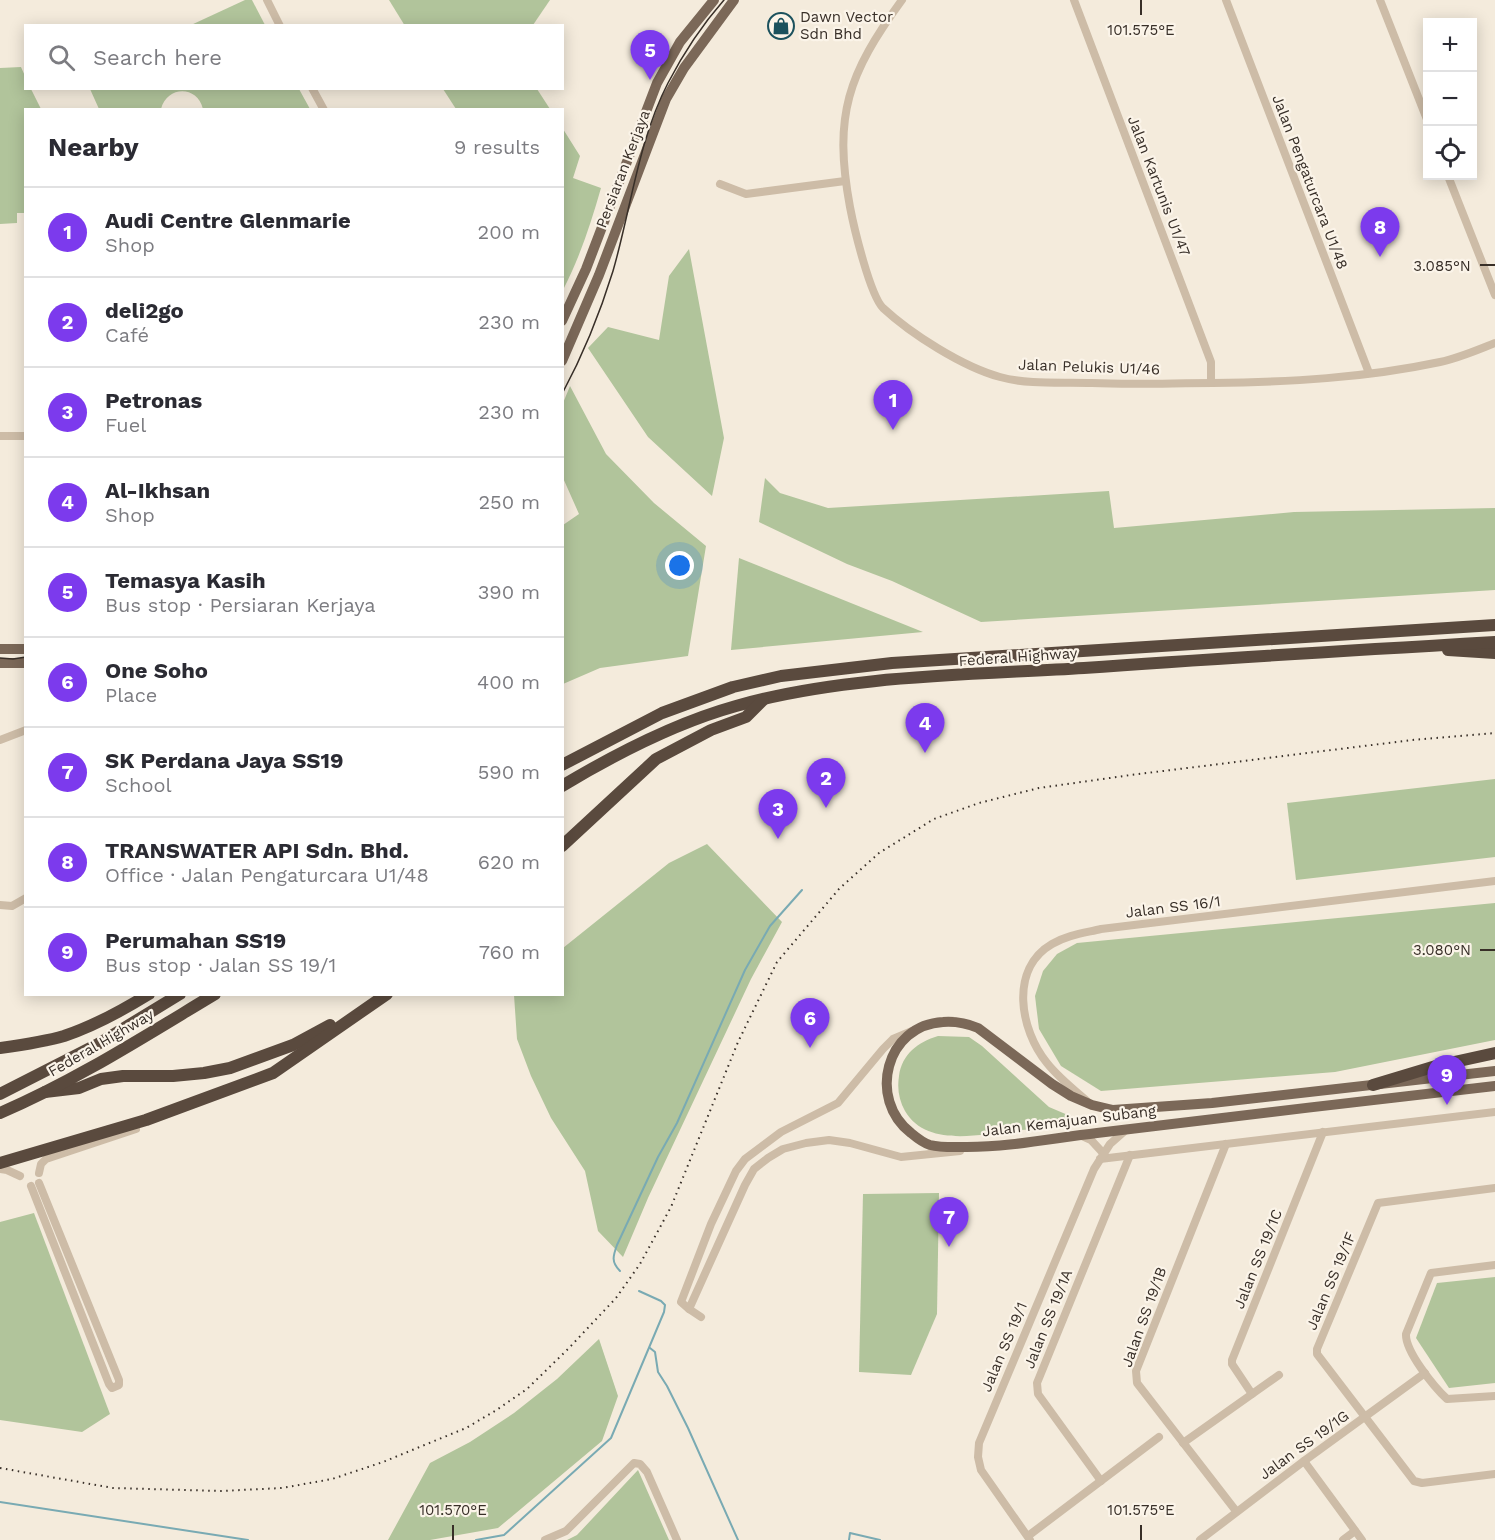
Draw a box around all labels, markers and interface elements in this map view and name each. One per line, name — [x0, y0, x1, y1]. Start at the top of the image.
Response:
place label: Dawn Vector Sdn Bhd — [800, 8, 893, 43]
shop icon: Dawn Vector Sdn Bhd — [766, 11, 796, 41]
map controls — [1423, 18, 1477, 180]
button: + — [1423, 18, 1477, 72]
text: 101.575°E — [1107, 21, 1175, 39]
search box — [24, 24, 564, 90]
pin: 5 — [630, 31, 670, 80]
icon: search — [45, 41, 78, 74]
text: Search here — [93, 45, 222, 70]
button: − — [1423, 72, 1477, 126]
street label: Jalan Pengaturcara U1/48 — [1268, 92, 1352, 272]
street label: Persiaran Kerjaya — [592, 107, 654, 230]
street label: Jalan Kartunis U1/47 — [1124, 113, 1194, 259]
button: locate — [1423, 126, 1477, 180]
text: Nearby — [48, 132, 139, 162]
text: 9 results — [454, 135, 540, 159]
text: Audi Centre Glenmarie — [105, 208, 351, 233]
pin: 8 — [1360, 208, 1400, 257]
text: 1 — [63, 220, 72, 244]
text: 200 m — [478, 220, 540, 244]
text: Shop — [105, 233, 155, 257]
text: 3.085°N — [1413, 257, 1471, 275]
text: deli2go — [105, 298, 184, 323]
text: 2 — [62, 310, 73, 334]
text: 230 m — [478, 310, 540, 334]
text: Café — [105, 323, 149, 347]
street label: Jalan Pelukis U1/46 — [1018, 356, 1160, 378]
pin: 1 — [874, 380, 912, 430]
text: Petronas — [105, 388, 202, 413]
text: 3 — [62, 400, 73, 424]
text: 230 m — [478, 400, 540, 424]
text: Fuel — [105, 413, 146, 437]
text: Al-Ikhsan — [105, 478, 210, 503]
text: 4 — [61, 490, 74, 514]
text: 250 m — [478, 490, 540, 514]
text: Shop — [105, 503, 155, 527]
your location — [665, 551, 694, 580]
text: Temasya Kasih — [105, 568, 266, 593]
text: 5 — [62, 580, 73, 604]
text: 390 m — [478, 580, 540, 604]
text: Bus stop · Persiaran Kerjaya — [105, 593, 376, 617]
street label: Federal Highway — [958, 644, 1078, 670]
text: One Soho — [105, 658, 208, 683]
text: 6 — [61, 670, 74, 694]
text: 400 m — [477, 670, 540, 694]
text: Place — [105, 683, 157, 707]
pin: 4 — [906, 704, 944, 753]
text: SK Perdana Jaya SS19 — [105, 748, 344, 773]
pin: 2 — [806, 758, 846, 808]
text: 7 — [61, 760, 74, 784]
text: 590 m — [478, 760, 540, 784]
text: School — [105, 773, 172, 797]
pin: 3 — [758, 790, 798, 839]
text: TRANSWATER API Sdn. Bhd. — [105, 838, 409, 863]
text: 8 — [61, 850, 74, 874]
text: 620 m — [478, 850, 540, 874]
text: Office · Jalan Pengaturcara U1/48 — [105, 863, 429, 887]
street label: Jalan SS 16/1 — [1124, 892, 1222, 922]
text: Perumahan SS19 — [105, 928, 286, 953]
text: 9 — [61, 940, 74, 964]
text: 760 m — [479, 940, 540, 964]
text: 3.080°N — [1413, 941, 1471, 959]
text: Bus stop · Jalan SS 19/1 — [105, 953, 336, 977]
pin: 6 — [790, 998, 830, 1048]
street label: Federal Highway — [45, 1005, 157, 1081]
pin: 9 — [1428, 1056, 1466, 1105]
street label: Jalan Kemajuan Subang — [981, 1101, 1157, 1141]
pin: 7 — [930, 1198, 968, 1247]
street label: Jalan SS 19/1C — [1230, 1207, 1286, 1311]
street label: Jalan SS 19/1F — [1302, 1229, 1360, 1333]
street label: Jalan SS 19/1B — [1118, 1264, 1170, 1370]
street label: Jalan SS 19/1A — [1020, 1267, 1076, 1371]
street label: Jalan SS 19/1 — [977, 1300, 1031, 1394]
street label: Jalan SS 19/1G — [1256, 1406, 1352, 1484]
text: 101.570°E — [419, 1501, 487, 1519]
text: 101.575°E — [1107, 1501, 1175, 1519]

